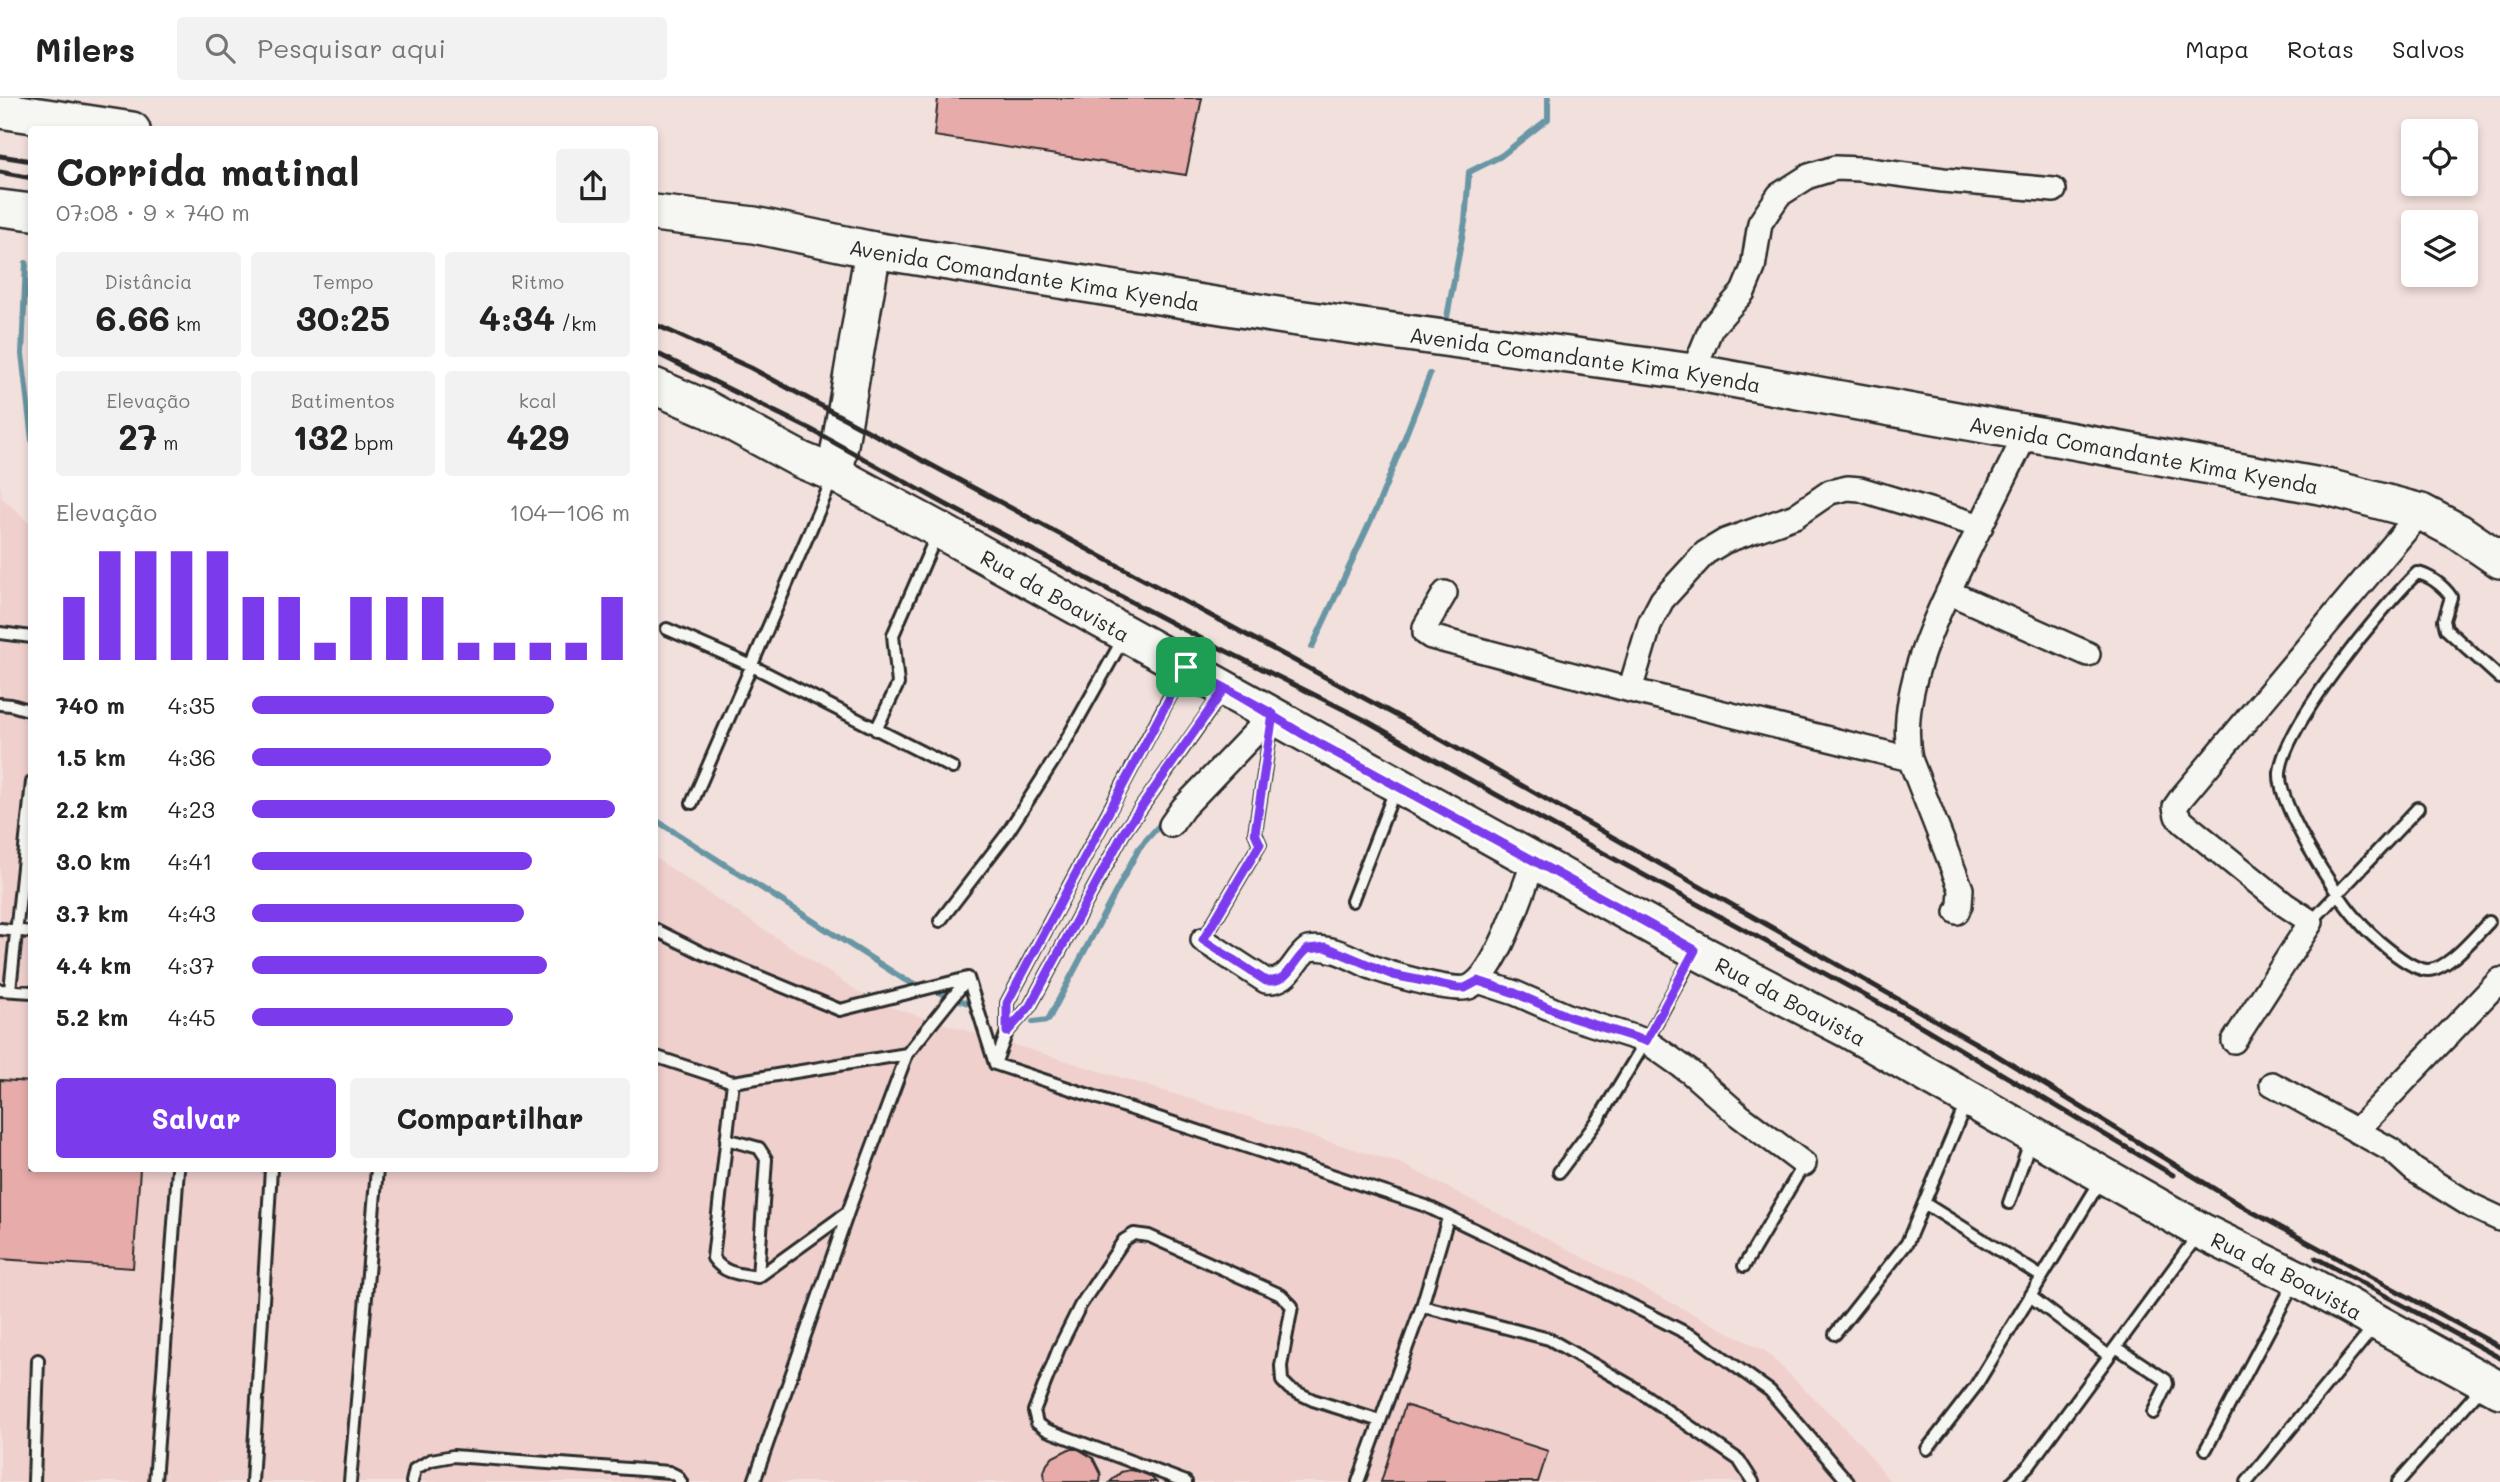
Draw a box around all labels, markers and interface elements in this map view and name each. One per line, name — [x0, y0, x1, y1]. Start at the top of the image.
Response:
search box — [177, 17, 667, 80]
text: Milers — [35, 27, 135, 70]
icon: search — [201, 29, 239, 67]
text: Pesquisar aqui — [257, 31, 446, 65]
text: Mapa — [2185, 33, 2249, 64]
text: Rotas — [2287, 33, 2354, 64]
text: Salvos — [2392, 33, 2465, 64]
map controls — [2401, 119, 2478, 287]
button: locate — [2401, 119, 2478, 196]
text: Corrida matinal — [56, 146, 359, 196]
button: share — [556, 149, 630, 223]
text: 07:08 · 9 × 740 m — [56, 197, 250, 227]
button: layers — [2401, 210, 2478, 287]
street label: Avenida Comandante Kima Kyenda — [847, 232, 1202, 316]
text: Distância — [105, 269, 192, 294]
text: Tempo — [313, 269, 373, 294]
text: Ritmo — [511, 269, 564, 294]
text: 6.66 — [96, 294, 170, 340]
text: 30:25 — [296, 294, 390, 340]
text: 4:34 — [479, 294, 555, 340]
text: km — [170, 311, 201, 336]
text: /km — [555, 311, 597, 336]
street label: Avenida Comandante Kima Kyenda — [1408, 320, 1763, 398]
text: Elevação — [107, 388, 190, 413]
text: Batimentos — [291, 388, 395, 413]
text: kcal — [519, 388, 557, 413]
street label: Avenida Comandante Kima Kyenda — [1967, 409, 2321, 499]
text: 27 — [118, 413, 157, 459]
text: 132 — [292, 413, 349, 459]
text: 429 — [506, 413, 569, 459]
text: m — [157, 430, 178, 455]
text: bpm — [349, 430, 394, 455]
text: Elevação — [56, 497, 157, 527]
text: 104–106 m — [509, 497, 630, 527]
street label: Rua da Boavista — [976, 543, 1135, 647]
pin — [1156, 637, 1216, 697]
icon: arrive — [1167, 648, 1205, 686]
text: 740 m — [56, 690, 125, 720]
text: 4:35 — [168, 690, 216, 720]
text: 1.5 km — [56, 742, 126, 772]
text: 4:36 — [168, 742, 216, 772]
text: 2.2 km — [56, 794, 128, 824]
text: 4:23 — [168, 794, 215, 824]
text: 3.0 km — [56, 846, 131, 876]
text: 4:41 — [168, 846, 212, 876]
text: 3.7 km — [56, 898, 129, 928]
text: 4:43 — [168, 898, 216, 928]
text: 4.4 km — [56, 950, 131, 980]
text: 4:37 — [168, 950, 215, 980]
street label: Rua da Boavista — [1711, 950, 1871, 1051]
text: 5.2 km — [56, 1002, 128, 1032]
text: 4:45 — [168, 1002, 216, 1032]
button: Salvar — [56, 1078, 336, 1158]
button: Compartilhar — [350, 1078, 630, 1158]
street label: Rua da Boavista — [2207, 1225, 2368, 1325]

